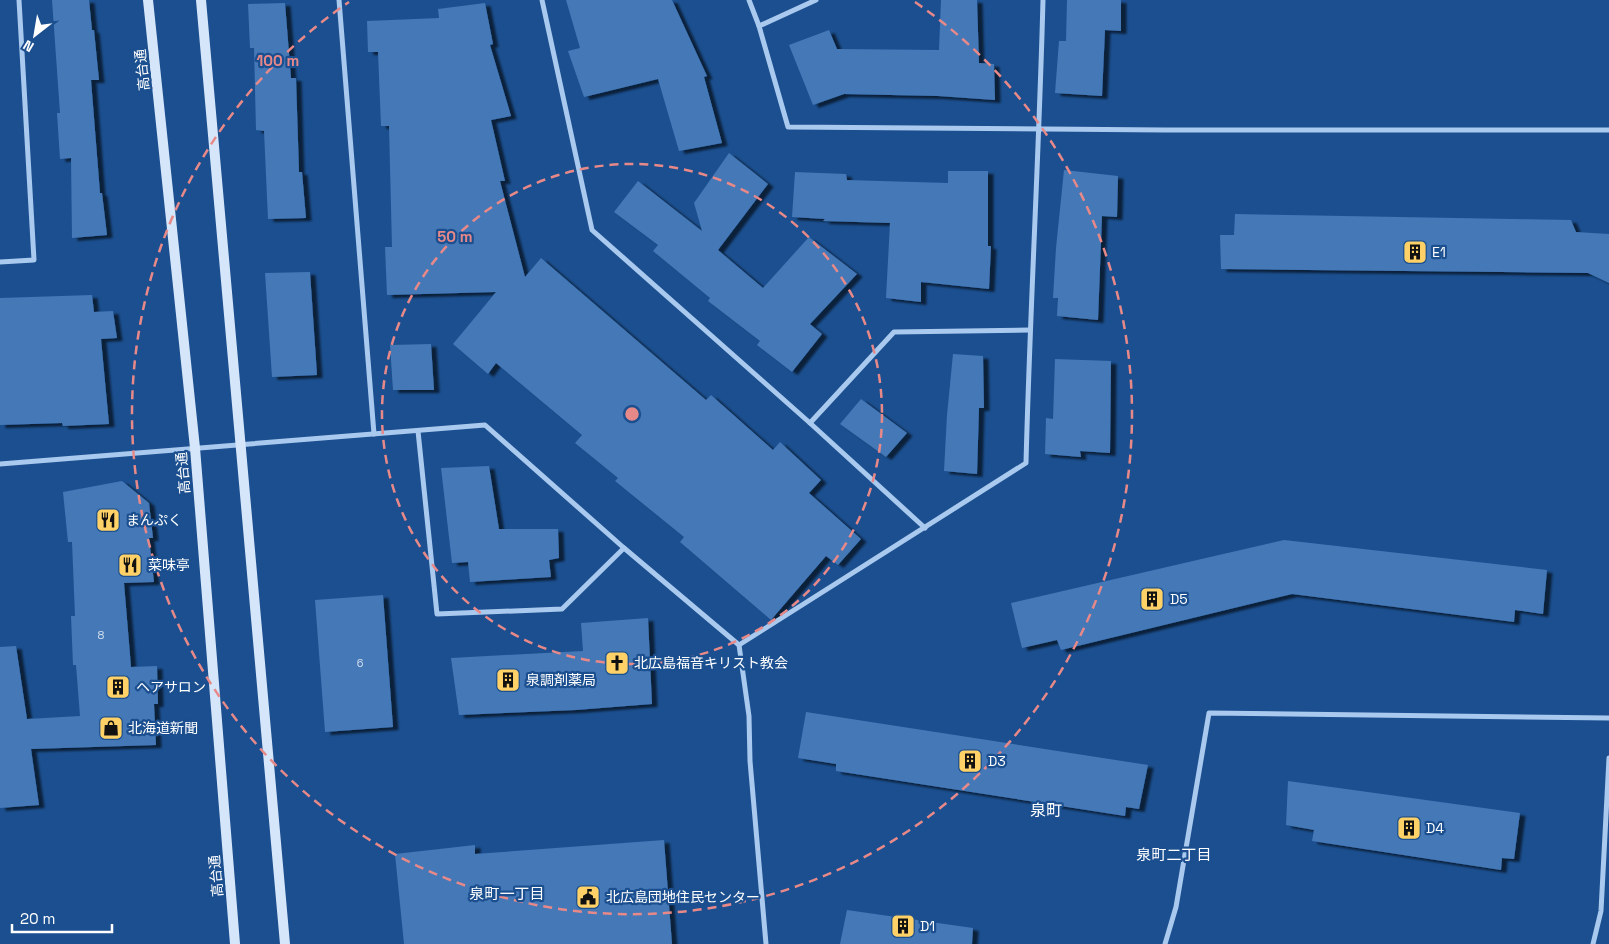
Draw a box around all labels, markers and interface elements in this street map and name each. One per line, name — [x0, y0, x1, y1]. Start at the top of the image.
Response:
north arrow — [10, 10, 60, 60]
text: N — [20, 36, 37, 56]
street label: 高台通 — [131, 48, 153, 92]
text: 100 m — [257, 51, 299, 70]
text: 50 m — [437, 227, 473, 246]
building icon: E1 — [1402, 239, 1428, 265]
place label: E1 — [1432, 243, 1446, 261]
centre of rings — [623, 405, 641, 423]
street label: 高台通 — [172, 451, 194, 495]
restaurant icon: まんぷく — [95, 507, 121, 533]
place label: まんぷく — [126, 511, 182, 529]
restaurant icon: 菜味亭 — [117, 552, 143, 578]
place label: 菜味亭 — [148, 556, 190, 574]
building icon: D5 — [1139, 586, 1165, 612]
place label: D5 — [1170, 590, 1188, 608]
house number: 8 — [98, 628, 105, 642]
church icon: 北広島福音キリスト教会 — [604, 650, 630, 676]
place label: 北広島福音キリスト教会 — [634, 654, 788, 672]
house number: 6 — [357, 656, 364, 670]
building icon: 泉調剤薬局 — [495, 667, 521, 693]
place label: 泉調剤薬局 — [526, 671, 596, 689]
building icon: ヘアサロン — [105, 674, 131, 700]
place label: ヘアサロン — [136, 678, 206, 696]
shop icon: 北海道新聞 — [98, 715, 124, 741]
place label: 北海道新聞 — [128, 719, 198, 737]
building icon: D3 — [957, 748, 983, 774]
place label: D3 — [988, 752, 1006, 770]
district label: 泉町 — [1030, 800, 1062, 821]
building icon: D4 — [1396, 815, 1422, 841]
place label: D4 — [1426, 819, 1444, 837]
district label: 泉町二丁目 — [1136, 845, 1212, 864]
street label: 高台通 — [205, 854, 227, 898]
district label: 泉町一丁目 — [469, 884, 545, 903]
public building icon: 北広島団地住民センター — [575, 884, 601, 910]
place label: 北広島団地住民センター — [606, 888, 760, 906]
scale bar — [12, 902, 112, 934]
text: 20 m — [20, 909, 55, 928]
building icon: D1 — [890, 913, 916, 939]
place label: D1 — [920, 917, 935, 935]

